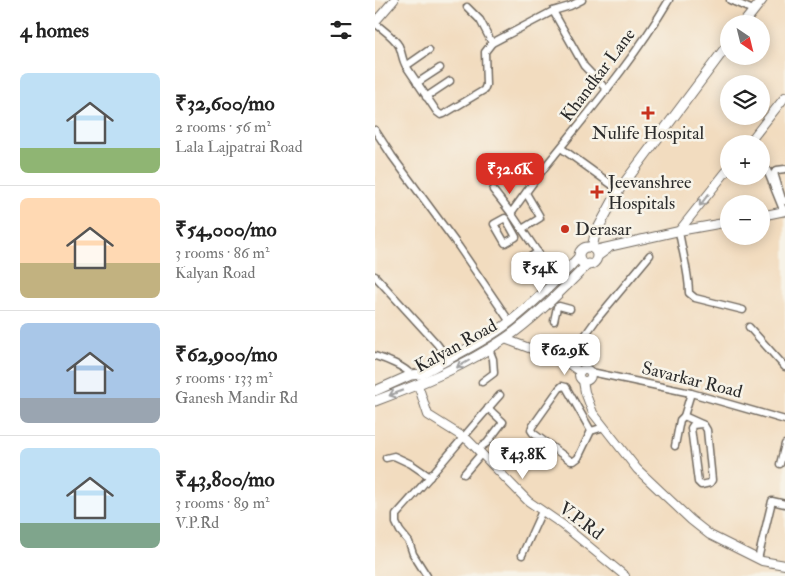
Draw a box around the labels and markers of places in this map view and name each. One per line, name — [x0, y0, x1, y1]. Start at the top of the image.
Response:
marker: Nulife Hospital — [641, 106, 655, 120]
place label: Nulife Hospital — [592, 122, 705, 145]
pin: ₹32.6K — [469, 152, 551, 195]
place label: Jeevanshree Hospitals — [607, 171, 692, 215]
marker: Jeevanshree Hospitals — [590, 185, 604, 199]
place label: Derasar — [575, 218, 632, 241]
marker: Derasar — [559, 223, 571, 235]
pin: ₹54K — [510, 252, 570, 294]
pin: ₹62.9K — [524, 334, 606, 376]
pin: ₹43.8K — [482, 438, 564, 480]

